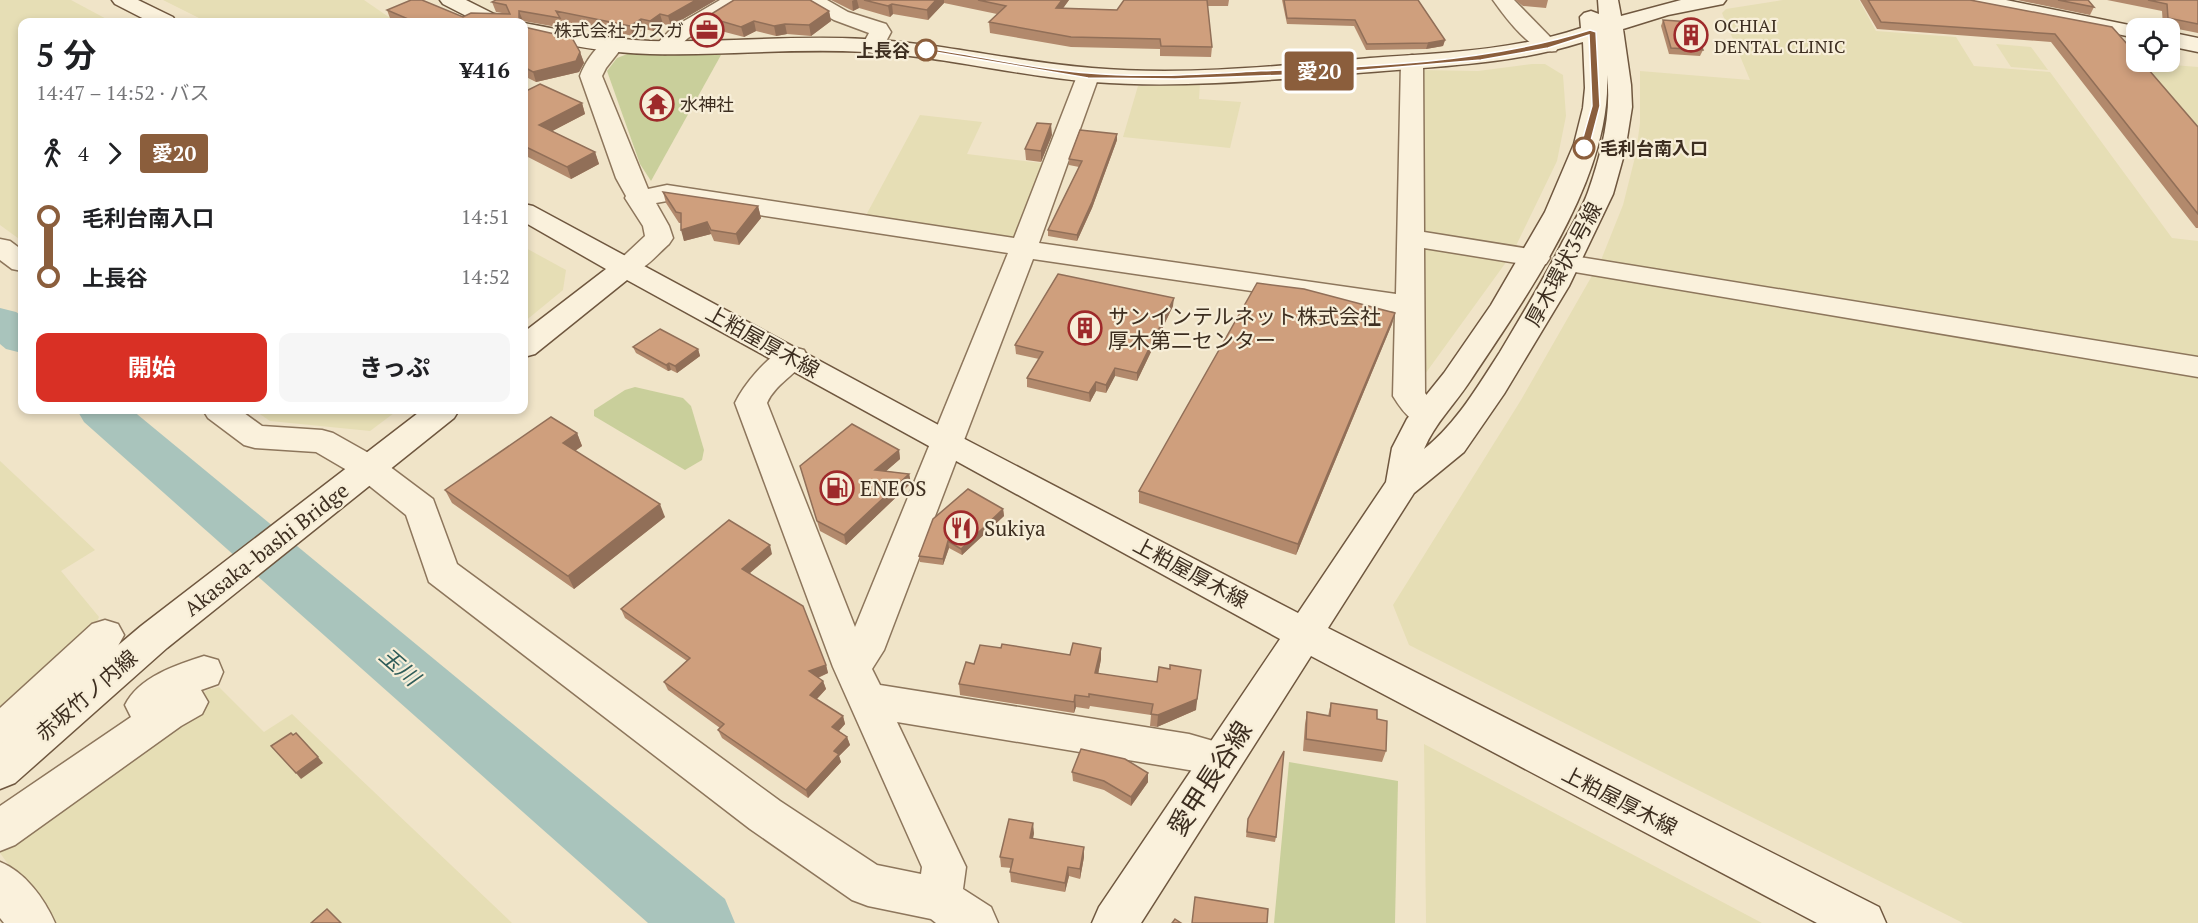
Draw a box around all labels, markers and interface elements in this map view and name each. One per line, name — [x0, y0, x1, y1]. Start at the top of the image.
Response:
office icon: 株式会社 カスガ — [689, 12, 725, 48]
place label: OCHIAI DENTAL CLINIC — [1714, 13, 1846, 58]
building icon: OCHIAI DENTAL CLINIC — [1673, 17, 1709, 53]
place label: 株式会社 カスガ — [554, 18, 684, 42]
map controls — [2126, 18, 2180, 72]
button: locate — [2126, 18, 2180, 72]
text: 5 分 — [36, 33, 97, 76]
place label: 上長谷 — [856, 38, 910, 62]
marker: 上長谷 — [915, 39, 937, 61]
line badge: 愛20 — [1284, 52, 1354, 90]
text: ¥416 — [460, 55, 510, 84]
text: 愛20 — [1297, 57, 1341, 85]
text: 14:47 – 14:52 · バス — [36, 79, 210, 106]
temple icon: 水神社 — [639, 86, 675, 122]
place label: 水神社 — [680, 92, 734, 116]
place label: 毛利台南入口 — [1600, 136, 1708, 160]
icon: walk — [36, 137, 69, 170]
icon: forward — [98, 137, 131, 170]
marker: 毛利台南入口 — [1573, 137, 1595, 159]
text: 愛20 — [152, 139, 196, 167]
text: 4 — [78, 140, 89, 167]
street label: 厚木環状3号線 — [1518, 197, 1608, 331]
text: 毛利台南入口 — [82, 203, 214, 232]
text: 14:51 — [461, 203, 510, 230]
text: 上長谷 — [82, 263, 148, 292]
text: 14:52 — [461, 263, 510, 290]
street label: 上粕屋厚木線 — [701, 298, 825, 384]
place label: サンインテルネット株式会社 厚木第二センター — [1108, 302, 1381, 354]
building icon: サンインテルネット株式会社 厚木第二センター — [1067, 310, 1103, 346]
button: 開始 — [36, 333, 267, 402]
button: きっぷ — [279, 333, 510, 402]
fuel station icon: ENEOS — [819, 470, 855, 506]
place label: ENEOS — [860, 474, 927, 502]
street label: Akasaka-bashi Bridge — [178, 476, 354, 622]
restaurant icon: Sukiya — [943, 510, 979, 546]
place label: Sukiya — [984, 514, 1046, 542]
street label: 上粕屋厚木線 — [1129, 530, 1253, 614]
water label: 玉川 — [374, 641, 428, 693]
street label: 赤坂竹ノ内線 — [29, 643, 143, 747]
street label: 愛甲長谷線 — [1159, 714, 1259, 842]
street label: 上粕屋厚木線 — [1558, 759, 1682, 841]

